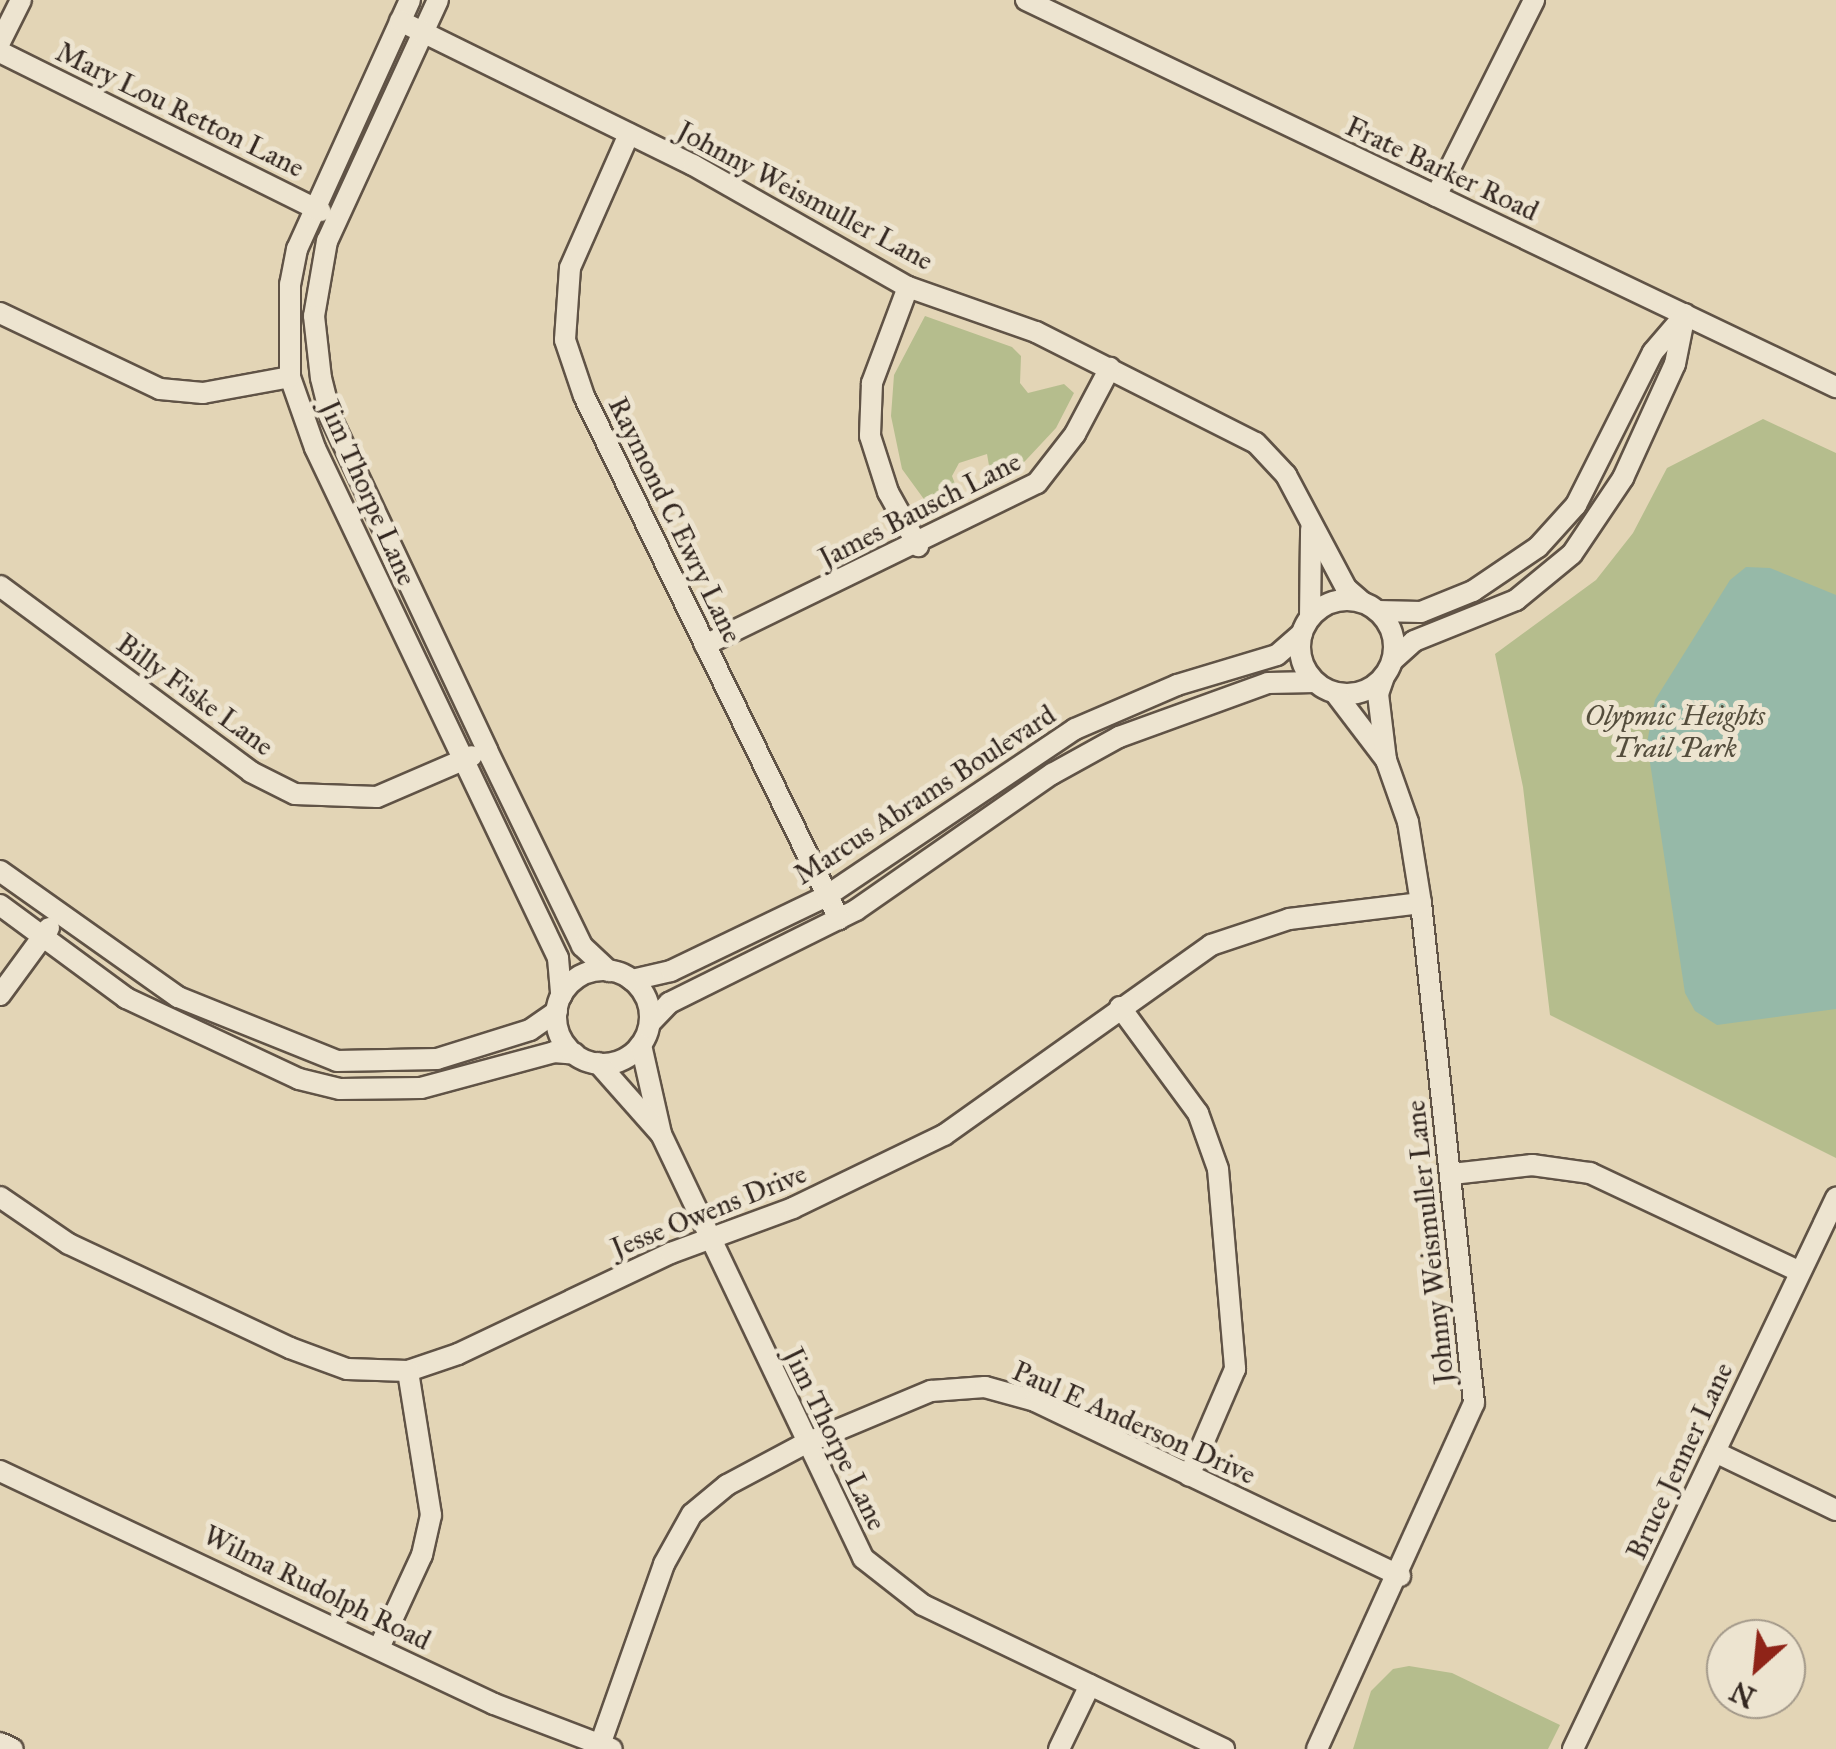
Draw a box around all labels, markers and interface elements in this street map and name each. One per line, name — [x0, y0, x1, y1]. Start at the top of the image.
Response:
street label: Mary Lou Retton Lane — [50, 35, 310, 185]
street label: Frate Barker Road — [1340, 110, 1544, 228]
street label: Johnny Weismuller Lane — [671, 114, 939, 278]
street label: Raymond C Ewry Lane — [601, 392, 749, 648]
street label: Jim Thorpe Lane — [312, 395, 424, 591]
street label: James Bausch Lane — [813, 445, 1027, 575]
street label: Billy Fiske Lane — [110, 627, 280, 763]
street label: Marcus Abrams Boulevard — [788, 698, 1062, 892]
park label: Olypmic Heights Trail Park — [1585, 699, 1765, 765]
street label: Johnny Weismuller Lane — [1398, 1098, 1462, 1386]
street label: Jesse Owens Drive — [606, 1157, 812, 1265]
street label: Jim Thorpe Lane — [776, 1342, 894, 1536]
street label: Paul E Anderson Drive — [1007, 1354, 1261, 1492]
street label: Bruce Jenner Lane — [1620, 1357, 1740, 1565]
street label: Wilma Rudolph Road — [198, 1518, 436, 1658]
north arrow — [1706, 1619, 1806, 1719]
text: N — [1725, 1673, 1762, 1715]

